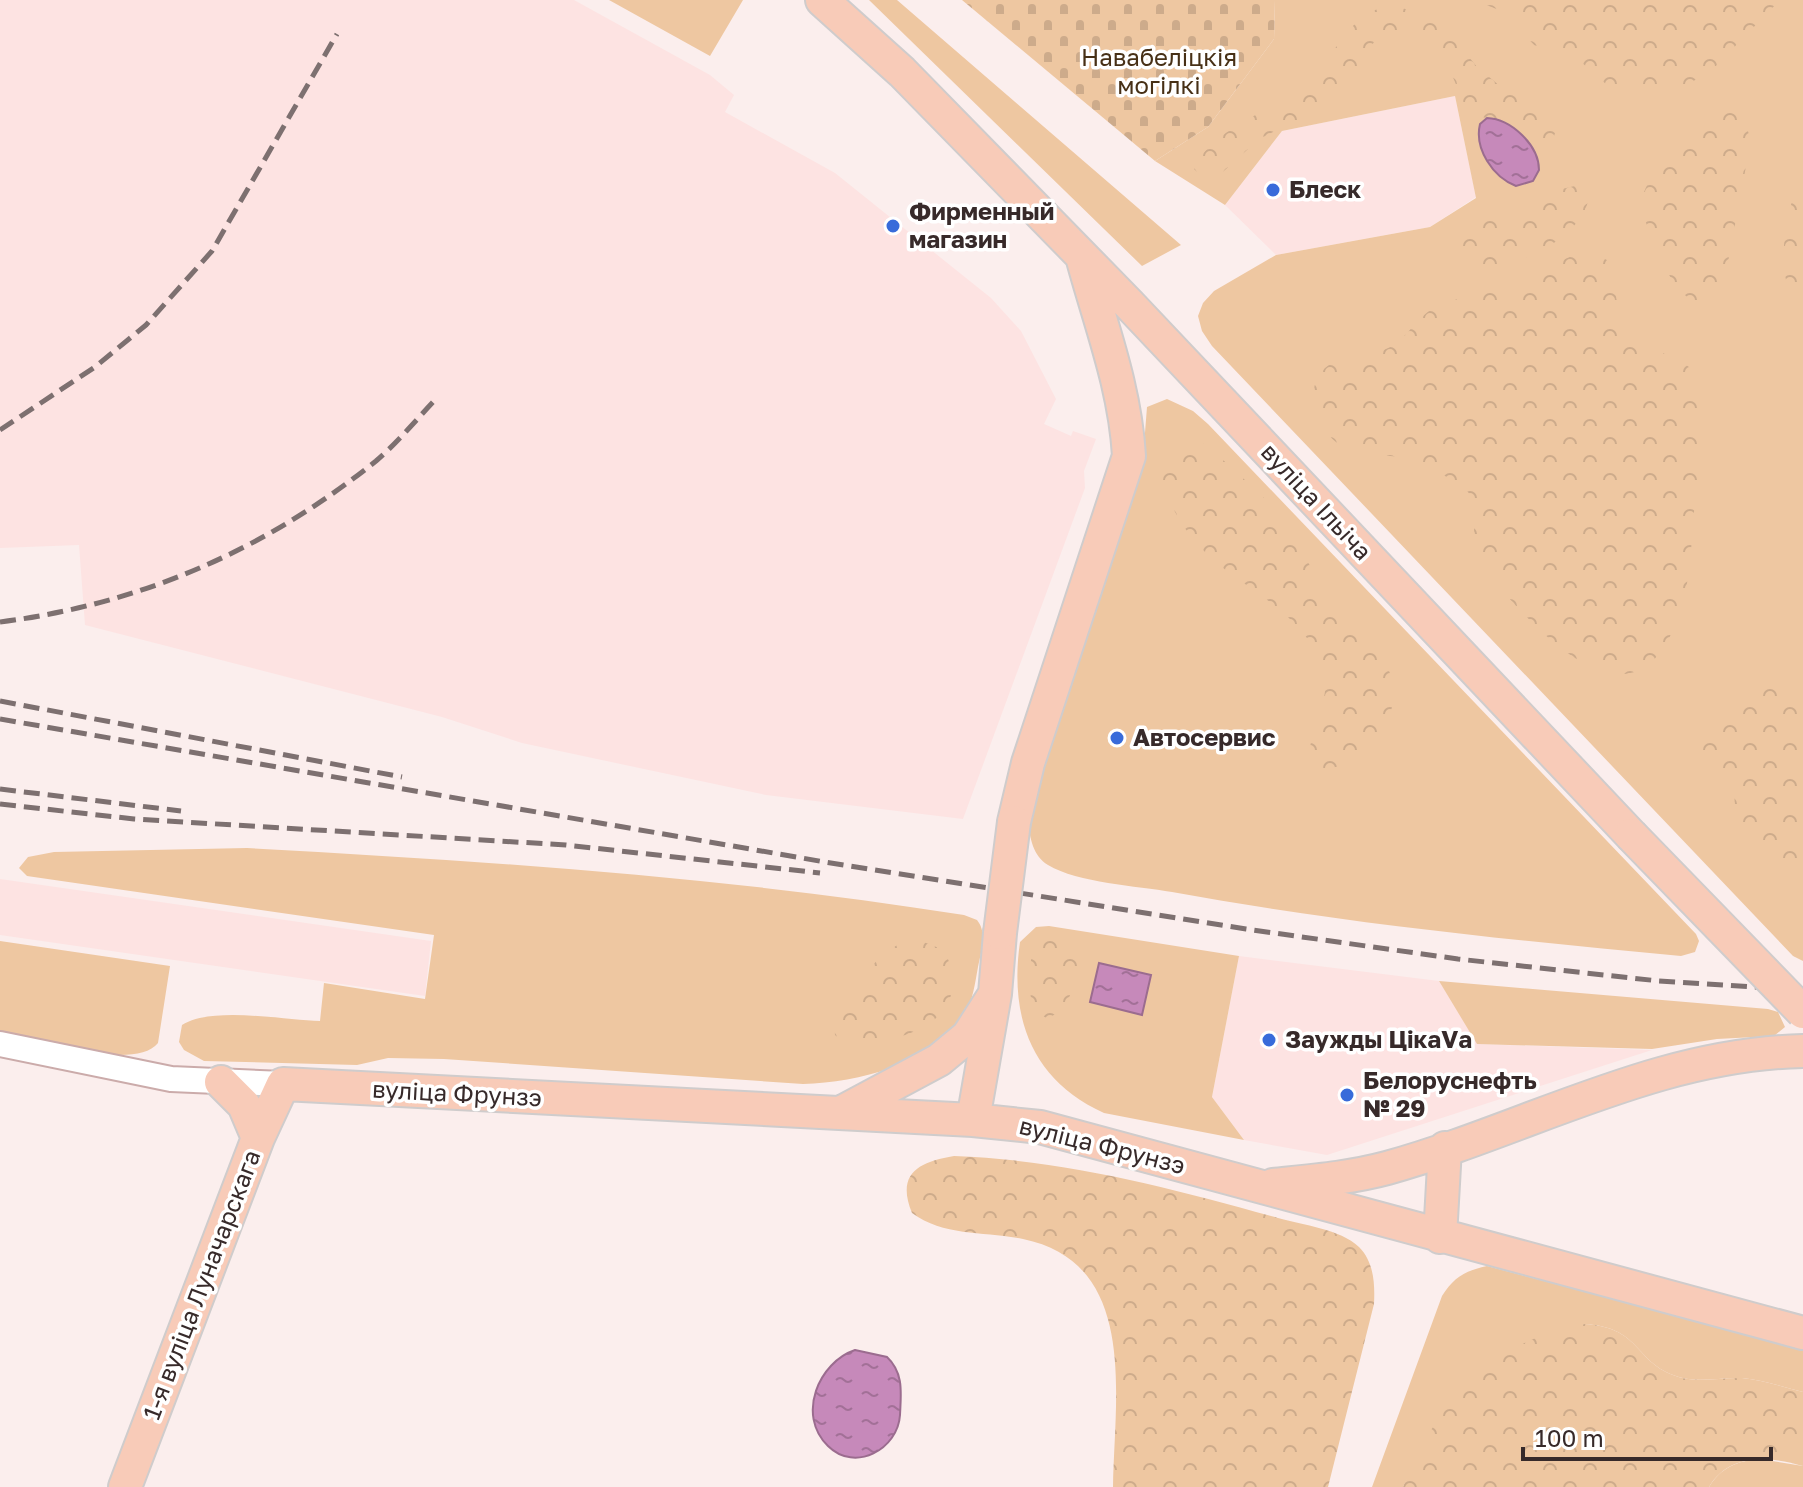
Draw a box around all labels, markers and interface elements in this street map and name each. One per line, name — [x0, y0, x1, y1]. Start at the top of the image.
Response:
park label: Навабеліцкія могілкі — [1081, 42, 1237, 99]
place label: Блеск — [1289, 174, 1361, 203]
marker: Блеск — [1264, 181, 1282, 199]
place label: Фирменный магазин — [909, 196, 1054, 253]
marker: Фирменный магазин — [884, 217, 902, 235]
street label: вуліца Ільіча — [1256, 437, 1378, 565]
place label: Автосервис — [1133, 722, 1276, 751]
marker: Автосервис — [1108, 729, 1126, 747]
place label: Заужды ЦікаVа — [1285, 1024, 1472, 1053]
marker: Заужды ЦікаVа — [1260, 1031, 1278, 1049]
place label: Белоруснефть № 29 — [1363, 1065, 1537, 1122]
street label: вуліца Фрунзэ — [371, 1074, 543, 1111]
marker: Белоруснефть № 29 — [1338, 1086, 1356, 1104]
street label: вуліца Фрунзэ — [1016, 1110, 1188, 1179]
street label: 1-я вуліца Луначарскага — [136, 1146, 265, 1423]
scale bar — [1523, 1411, 1771, 1461]
text: 100 m — [1535, 1423, 1604, 1452]

